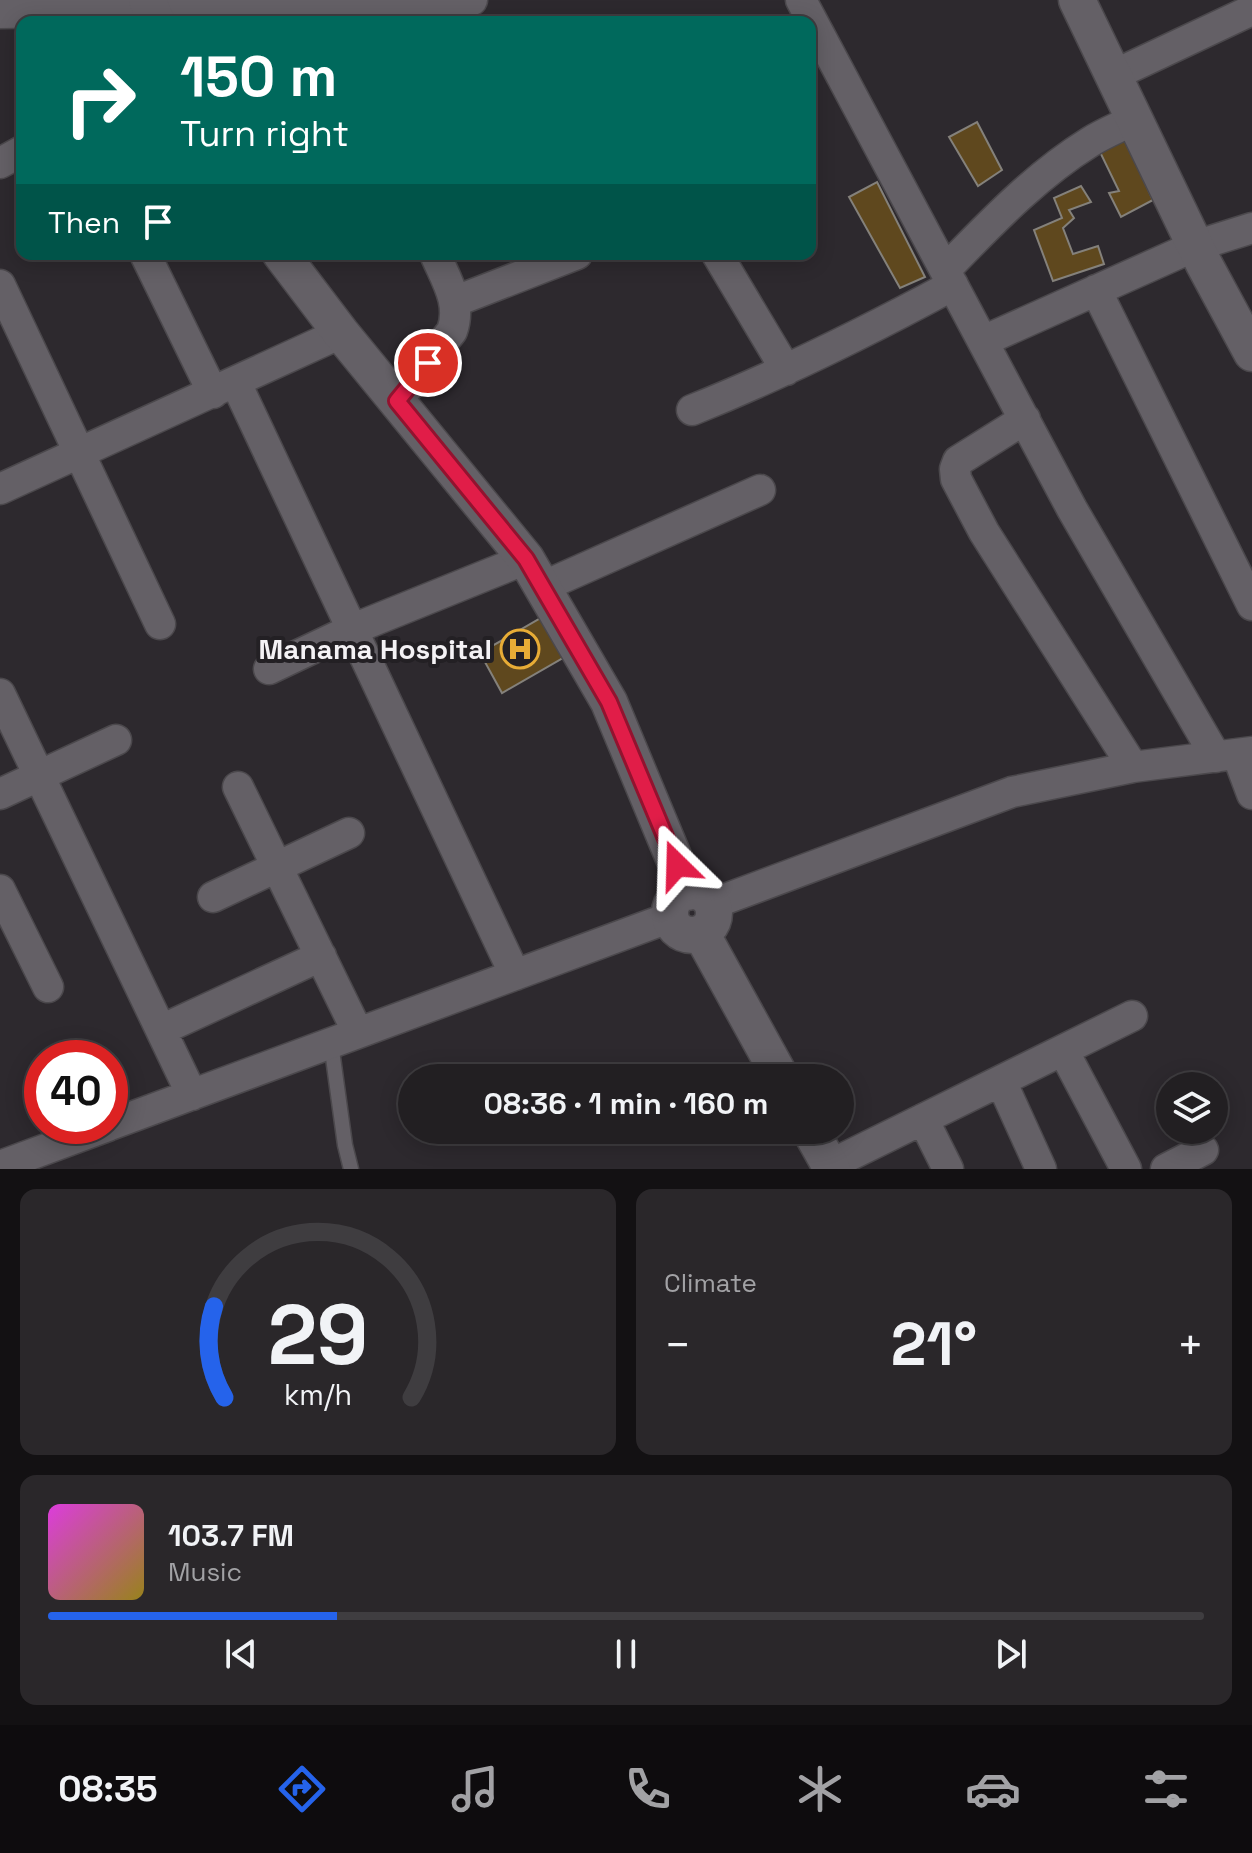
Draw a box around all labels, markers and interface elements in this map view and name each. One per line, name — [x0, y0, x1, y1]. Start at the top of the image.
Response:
text: 150 m — [180, 41, 337, 112]
icon: right — [48, 48, 152, 152]
text: Turn right — [180, 111, 349, 157]
icon: arrive — [136, 200, 180, 244]
text: Then — [48, 203, 120, 242]
pin — [394, 329, 462, 397]
icon: arrive — [406, 341, 450, 385]
hospital icon: Manama Hospital — [499, 628, 541, 670]
place label: Manama Hospital — [259, 631, 492, 667]
position arrow — [635, 823, 719, 907]
speed limit sign: 40 — [24, 1040, 128, 1144]
map controls — [1156, 1072, 1228, 1144]
button: layers — [1156, 1072, 1228, 1144]
text: 08:36 · 1 min · 160 m — [484, 1084, 768, 1123]
text: Climate — [664, 1266, 757, 1300]
text: 29 — [268, 1282, 368, 1388]
text: 21° — [891, 1306, 977, 1383]
text: − — [664, 1317, 691, 1373]
text: + — [1177, 1317, 1204, 1373]
text: km/h — [284, 1377, 352, 1413]
text: 103.7 FM — [168, 1516, 294, 1555]
text: Music — [168, 1555, 242, 1589]
icon: previous — [219, 1632, 263, 1676]
icon: pause — [604, 1632, 648, 1676]
icon: next — [989, 1632, 1033, 1676]
icon: directions — [274, 1761, 330, 1817]
icon: music — [447, 1761, 503, 1817]
icon: phone — [620, 1761, 676, 1817]
icon: climate — [792, 1761, 848, 1817]
icon: car — [965, 1761, 1021, 1817]
icon: filters — [1138, 1761, 1194, 1817]
text: 08:35 — [58, 1766, 158, 1812]

